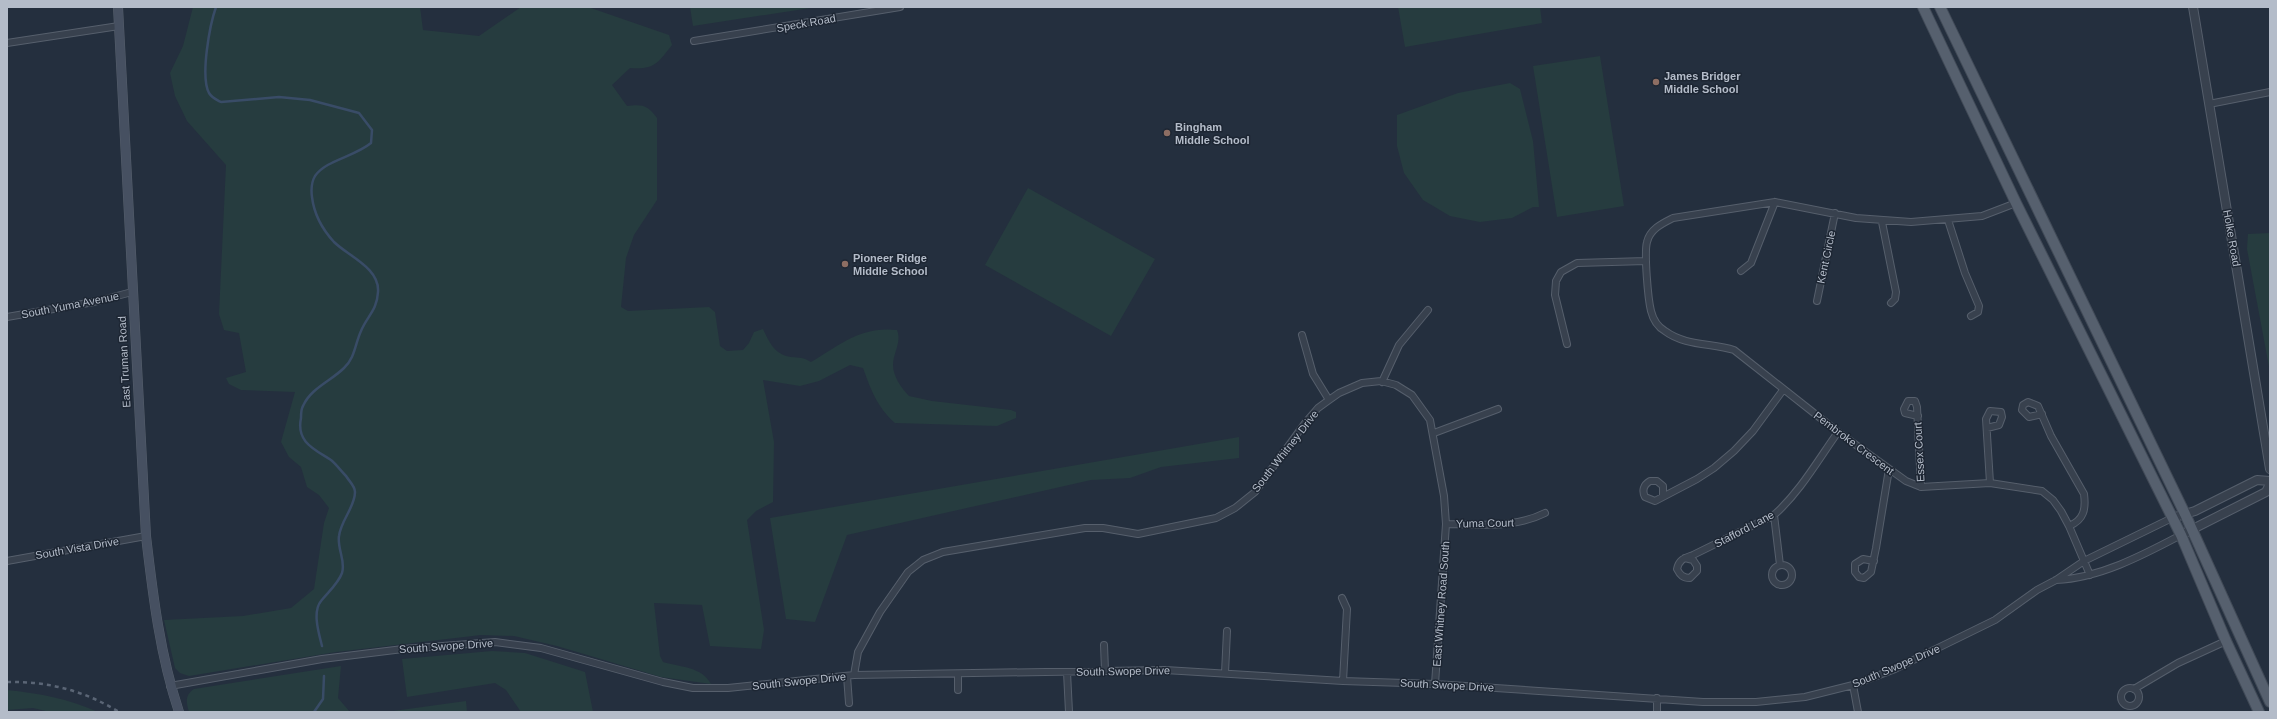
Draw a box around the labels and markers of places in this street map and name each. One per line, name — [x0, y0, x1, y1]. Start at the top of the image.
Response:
place label: James Bridger Middle School — [1664, 70, 1741, 95]
marker: James Bridger Middle School — [1651, 77, 1661, 87]
place label: Bingham Middle School — [1175, 121, 1250, 146]
marker: Bingham Middle School — [1162, 128, 1172, 138]
place label: Pioneer Ridge Middle School — [853, 252, 928, 277]
marker: Pioneer Ridge Middle School — [840, 259, 850, 269]

